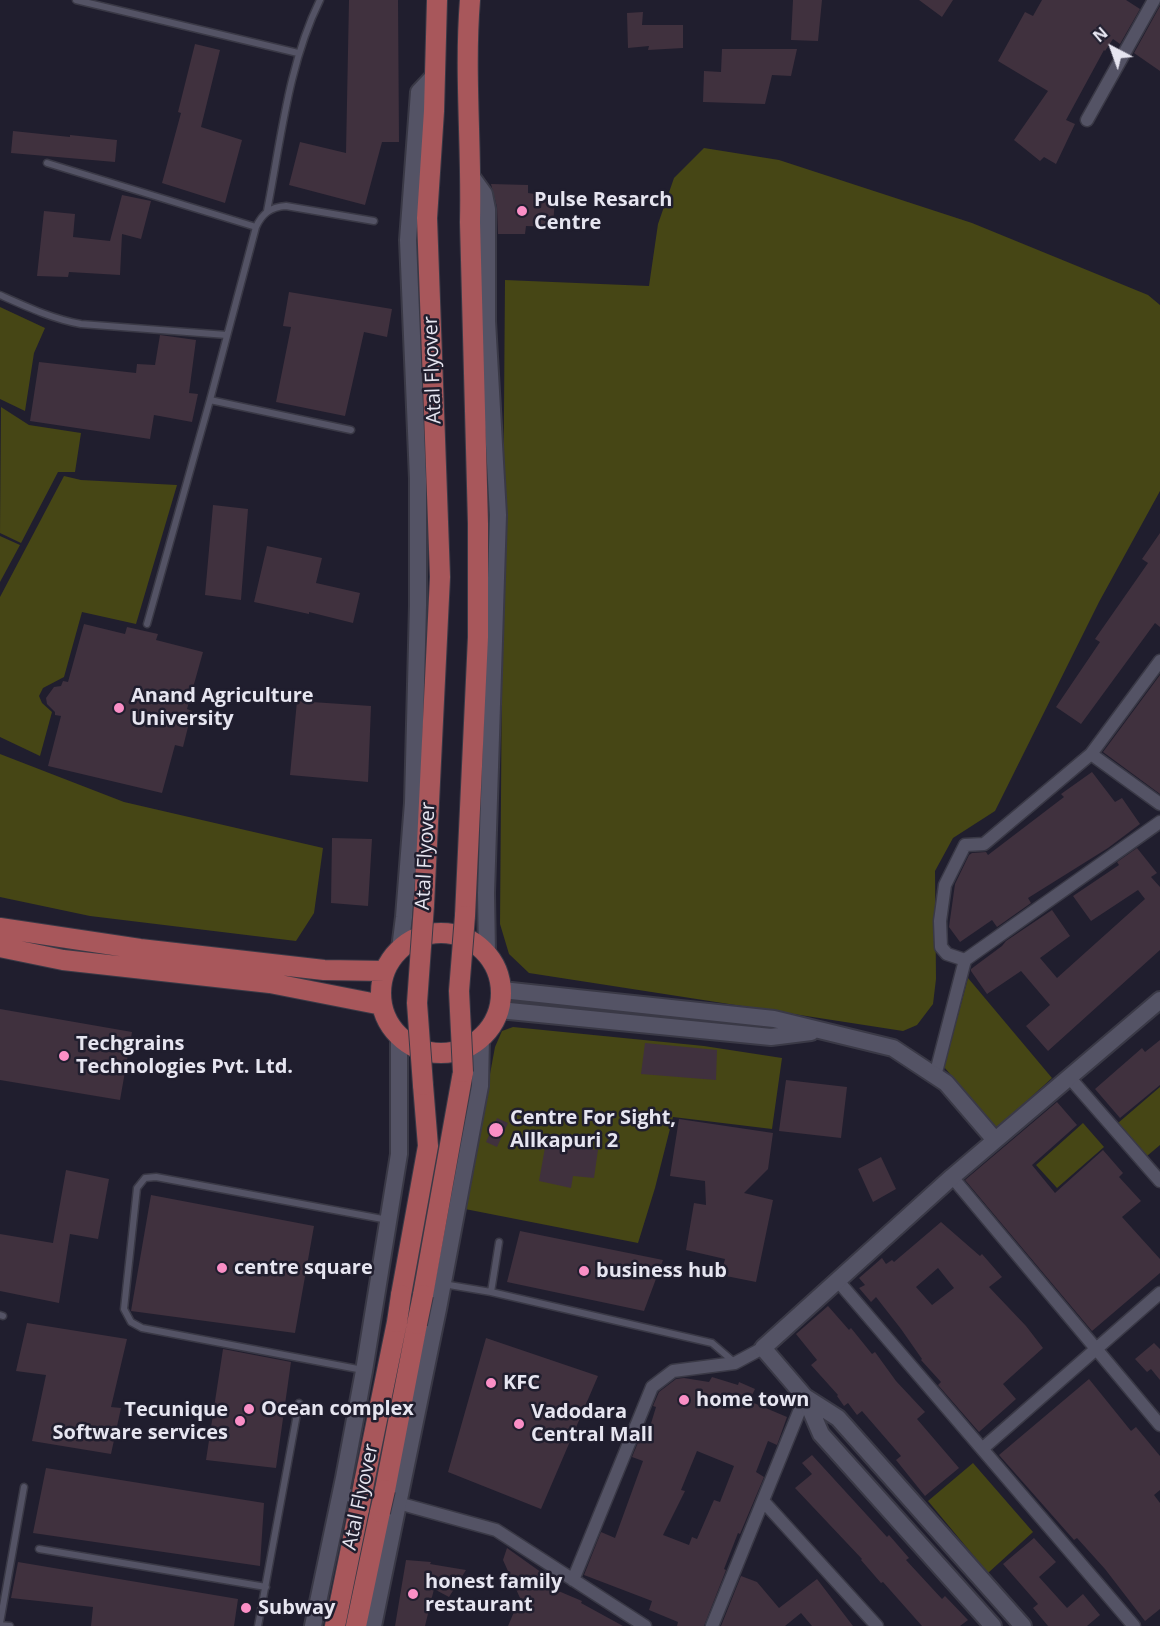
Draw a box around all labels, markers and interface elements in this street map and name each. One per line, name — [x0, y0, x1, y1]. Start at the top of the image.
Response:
north arrow — [1082, 18, 1142, 78]
text: N — [1088, 22, 1112, 47]
place label: Pulse Resarch Centre — [534, 188, 672, 235]
marker: Pulse Resarch Centre — [515, 204, 529, 218]
street label: Atal Flyover — [419, 316, 447, 424]
place label: Anand Agriculture University — [131, 684, 314, 731]
marker: Anand Agriculture University — [112, 701, 126, 715]
street label: Atal Flyover — [411, 801, 441, 911]
place label: Techgrains Technologies Pvt. Ltd. — [76, 1032, 293, 1079]
marker: Techgrains Technologies Pvt. Ltd. — [57, 1049, 71, 1063]
place label: Centre For Sight, Allkapuri 2 — [510, 1106, 676, 1153]
marker: Centre For Sight, Allkapuri 2 — [487, 1121, 505, 1139]
place label: centre square — [234, 1256, 373, 1280]
place label: business hub — [596, 1259, 727, 1283]
marker: centre square — [215, 1261, 229, 1275]
marker: business hub — [577, 1264, 591, 1278]
place label: KFC — [503, 1371, 540, 1395]
marker: KFC — [484, 1376, 498, 1390]
place label: home town — [696, 1388, 810, 1412]
marker: home town — [677, 1393, 691, 1407]
place label: Ocean complex — [261, 1397, 414, 1421]
place label: Tecunique Software services — [53, 1398, 228, 1445]
place label: Vadodara Central Mall — [531, 1400, 653, 1447]
marker: Ocean complex — [242, 1402, 256, 1416]
marker: Tecunique Software services — [233, 1414, 247, 1428]
marker: Vadodara Central Mall — [512, 1417, 526, 1431]
street label: Atal Flyover — [338, 1442, 384, 1552]
place label: honest family restaurant — [425, 1570, 562, 1617]
marker: honest family restaurant — [406, 1587, 420, 1601]
place label: Subway — [258, 1596, 335, 1620]
marker: Subway — [239, 1601, 253, 1615]

